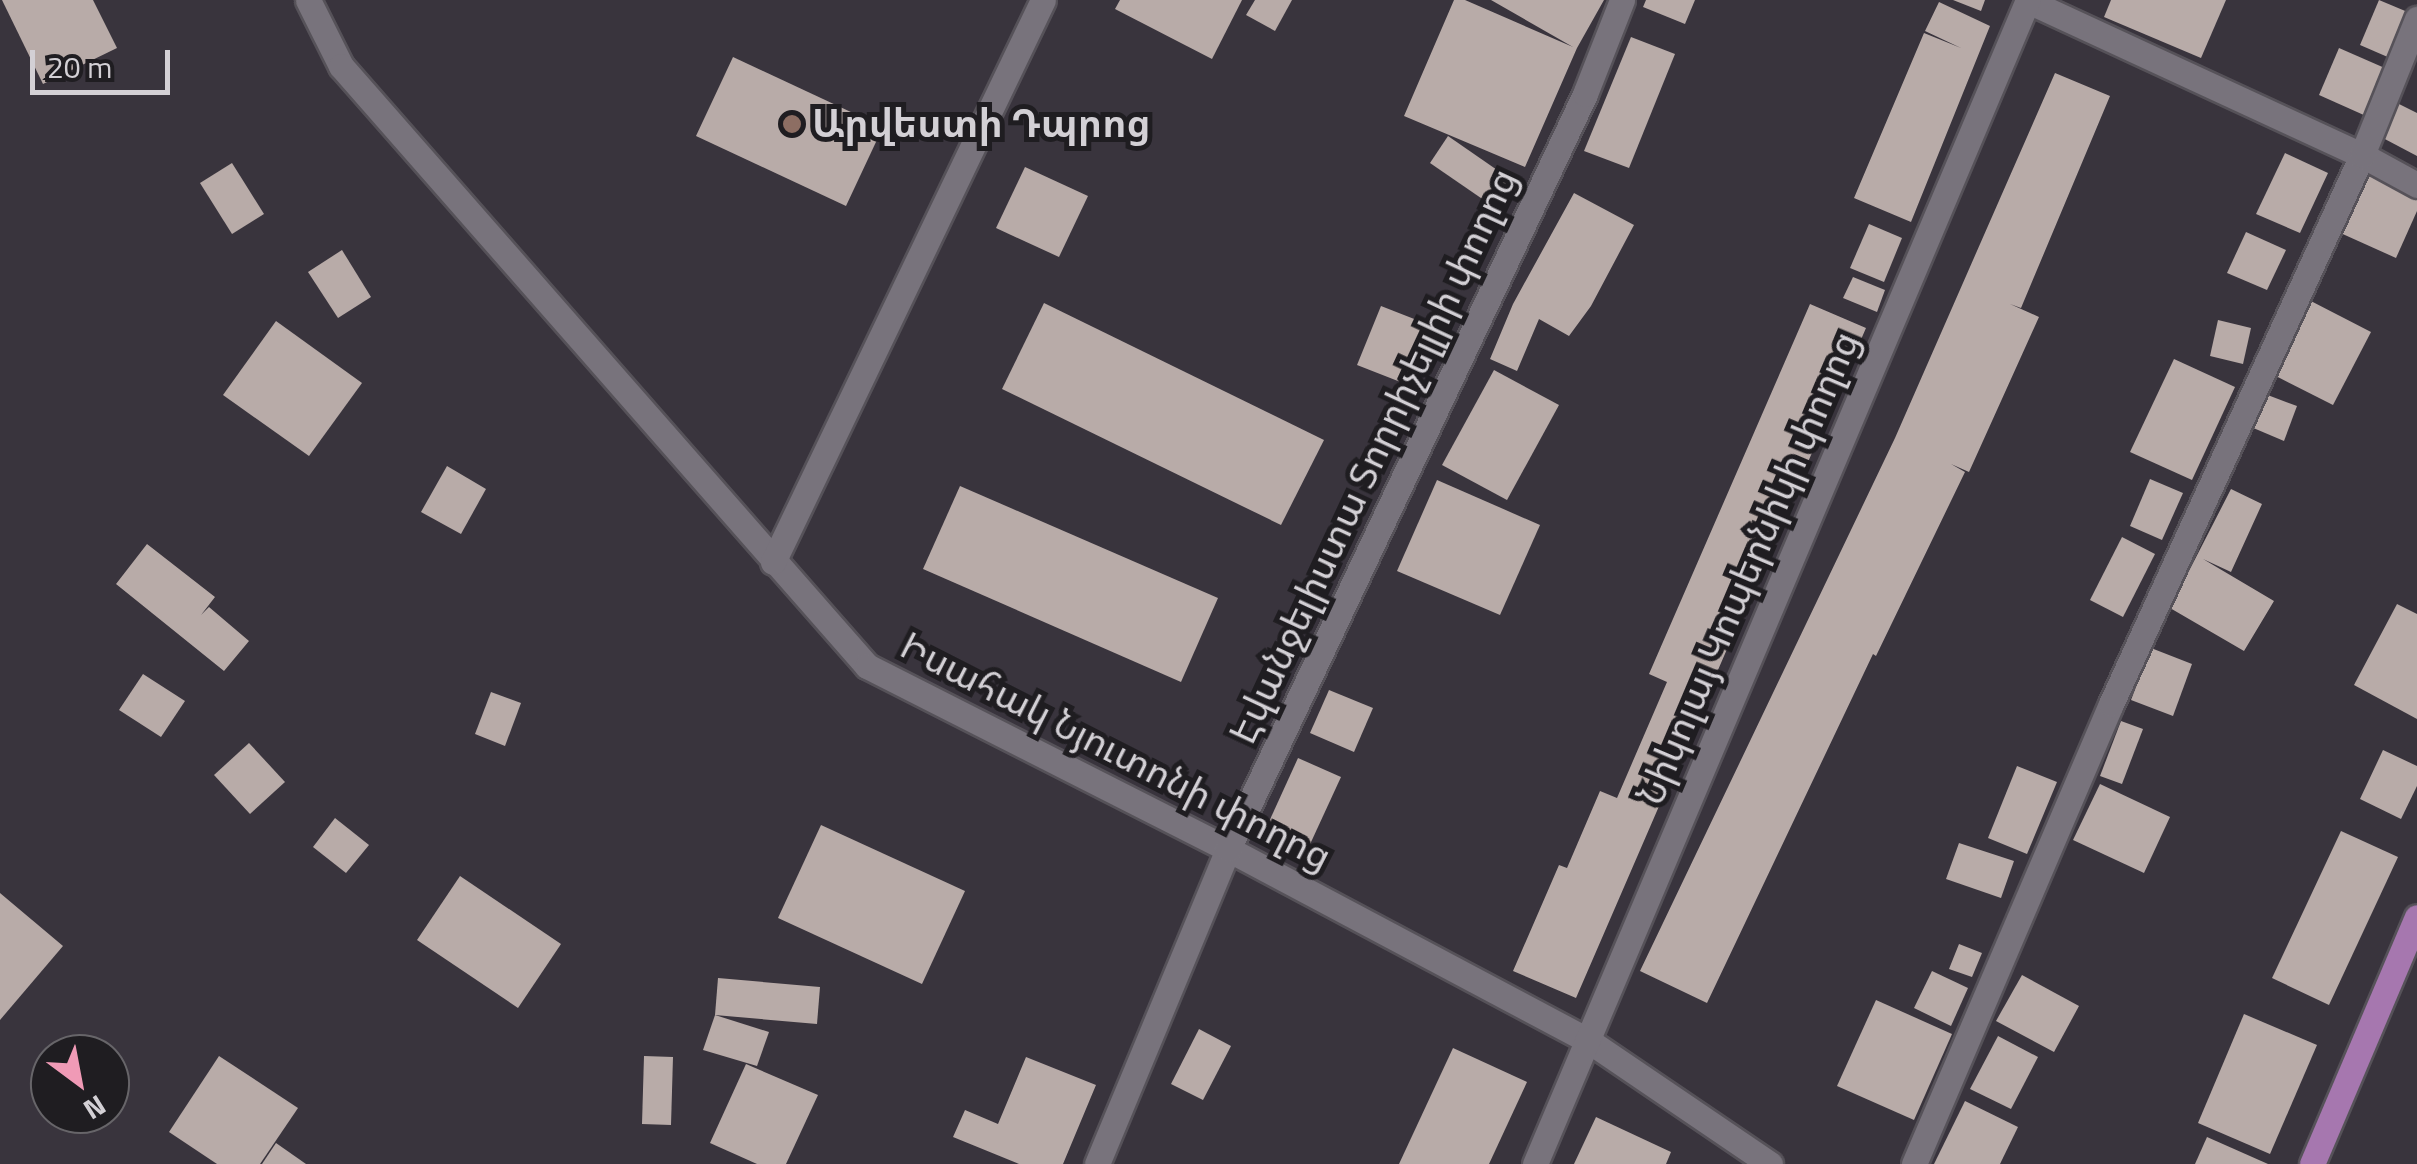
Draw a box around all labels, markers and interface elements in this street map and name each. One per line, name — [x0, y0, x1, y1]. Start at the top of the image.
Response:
scale bar — [35, 30, 175, 92]
text: 20 m — [47, 44, 112, 90]
place label: Արվեստի Դպրոց — [812, 101, 1151, 147]
marker: Արվեստի Դպրոց — [781, 113, 803, 135]
street label: Էվանջելիստա Տորրիչելլիի փողոց — [1219, 161, 1527, 751]
street label: Նիկոլայ Կոպերնիկի փողոց — [1627, 324, 1869, 812]
street label: Իսահակ Նյուտոնի փողոց — [893, 622, 1339, 880]
north arrow — [30, 1034, 130, 1134]
text: N — [75, 1085, 115, 1132]

